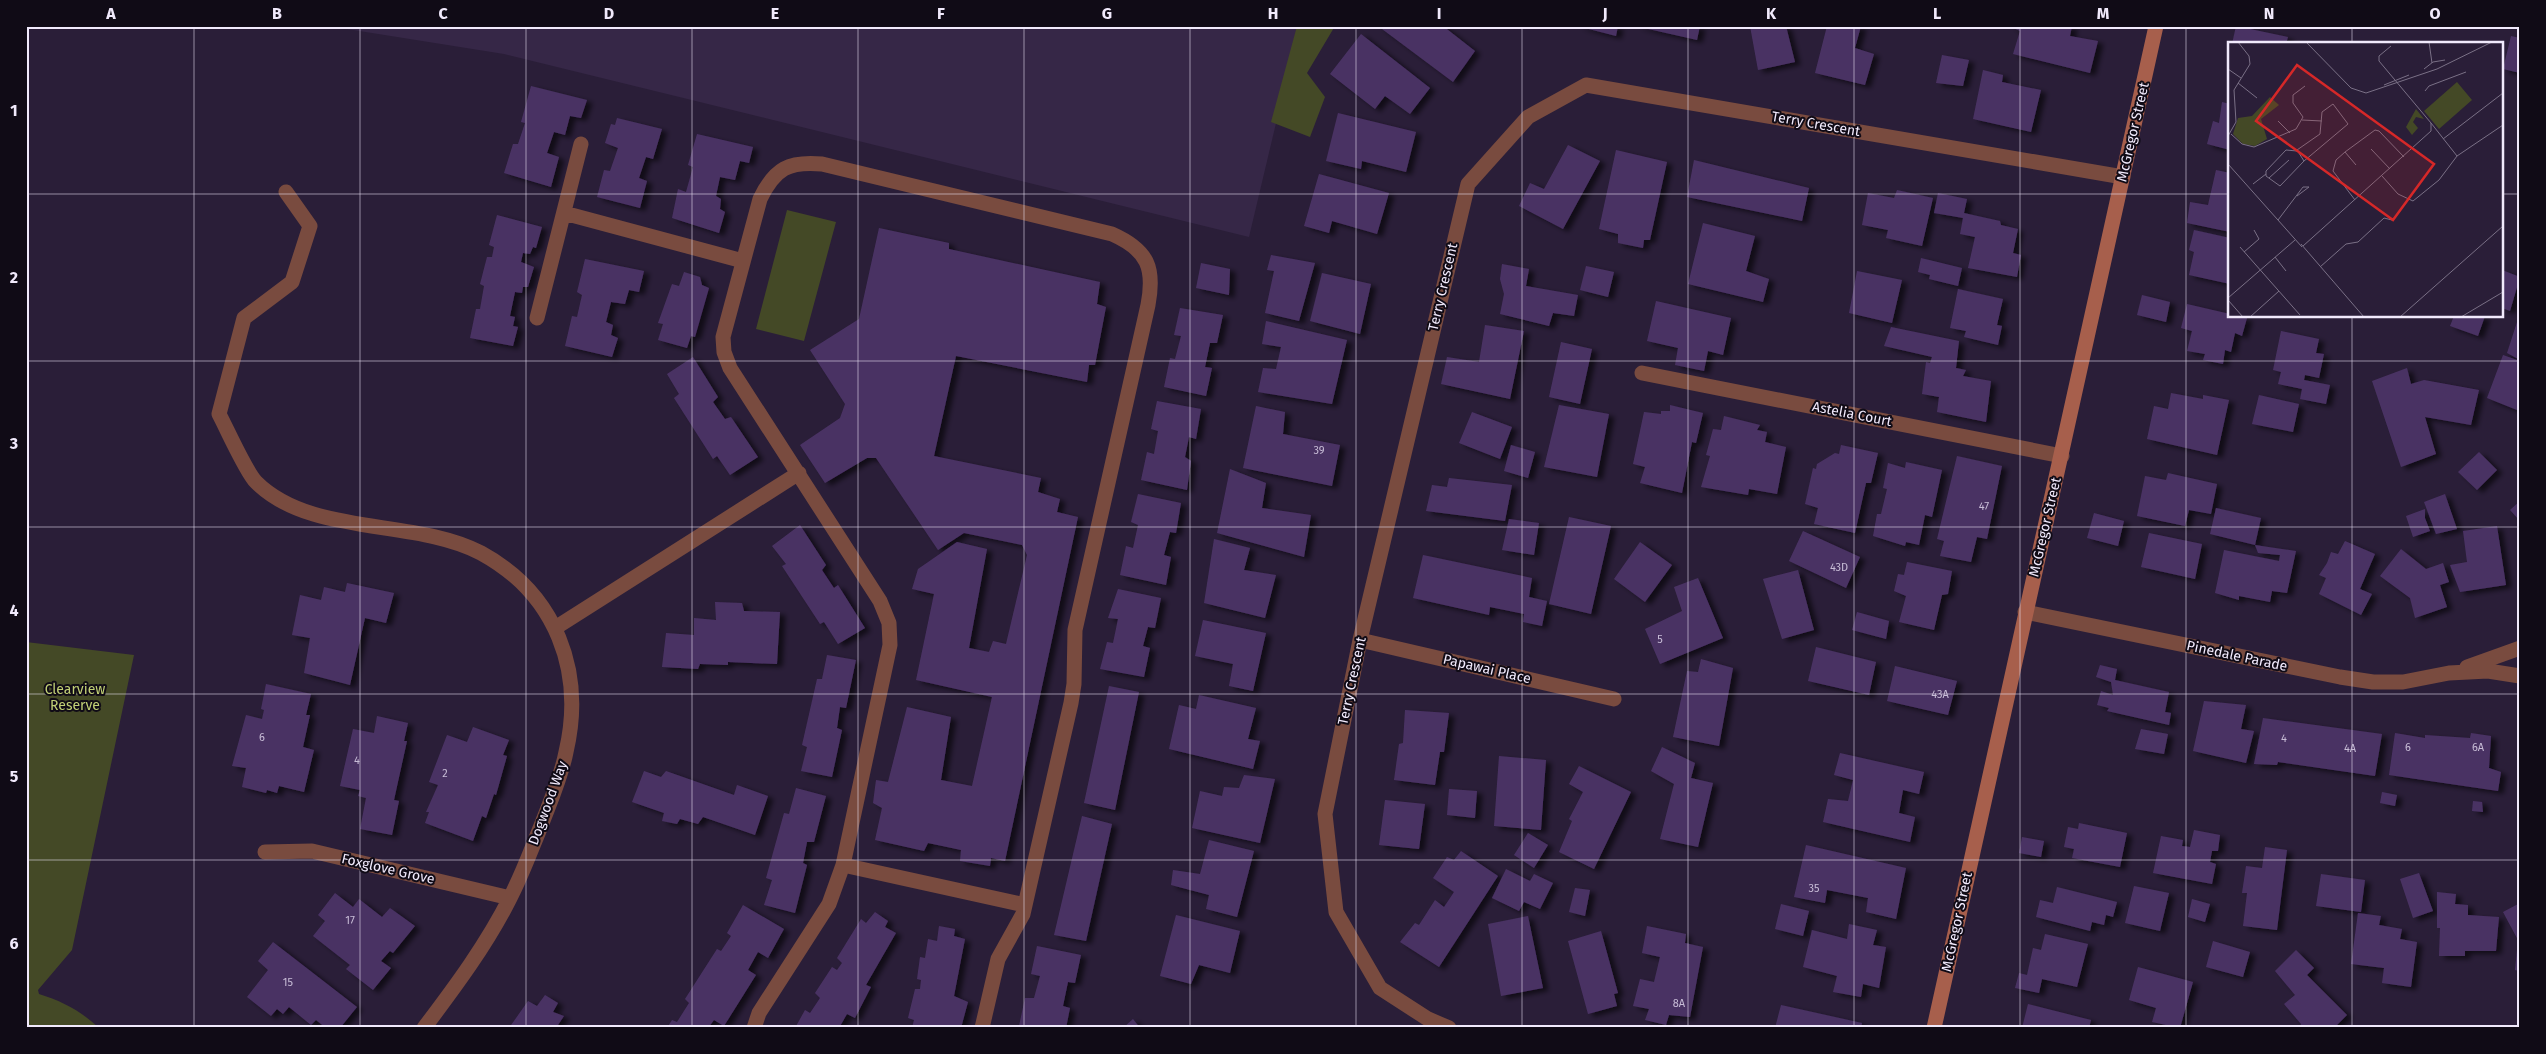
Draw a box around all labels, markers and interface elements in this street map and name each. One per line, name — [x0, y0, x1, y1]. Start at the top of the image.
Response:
text: A — [105, 4, 116, 23]
text: B — [272, 4, 282, 23]
text: C — [438, 4, 448, 23]
text: D — [604, 4, 614, 23]
text: E — [771, 4, 779, 23]
text: F — [937, 4, 945, 23]
text: G — [1102, 4, 1112, 23]
text: H — [1268, 4, 1278, 23]
text: I — [1437, 4, 1441, 23]
text: J — [1601, 4, 1608, 23]
text: K — [1766, 4, 1777, 23]
text: L — [1933, 4, 1941, 23]
text: M — [2097, 4, 2110, 23]
text: N — [2264, 4, 2274, 23]
text: O — [2429, 4, 2441, 23]
inset map — [2228, 42, 2504, 318]
street label: McGregor Street — [2113, 80, 2153, 183]
text: 1 — [10, 101, 18, 120]
street label: Terry Crescent — [1770, 108, 1863, 140]
street label: Terry Crescent — [1425, 241, 1462, 333]
text: 2 — [10, 268, 18, 287]
street label: Astelia Court — [1811, 398, 1894, 430]
text: 3 — [9, 434, 18, 453]
house number: 39 — [1313, 444, 1325, 457]
street label: McGregor Street — [2025, 475, 2065, 578]
house number: 47 — [1979, 500, 1989, 513]
house number: 43D — [1830, 561, 1848, 574]
text: 4 — [9, 601, 19, 620]
house number: 5 — [1657, 633, 1663, 646]
street label: Terry Crescent — [1334, 634, 1370, 727]
street label: Pinedale Parade — [2185, 637, 2289, 675]
street label: Papawai Place — [1441, 651, 1533, 687]
park label: Clearview Reserve — [45, 681, 105, 714]
house number: 43A — [1931, 688, 1949, 701]
house number: 6 — [259, 731, 265, 744]
house number: 4 — [2281, 732, 2287, 745]
house number: 6 — [2405, 741, 2411, 754]
house number: 6A — [2472, 741, 2485, 754]
house number: 4A — [2344, 742, 2357, 755]
house number: 4 — [354, 754, 360, 767]
street label: Dogwood Way — [525, 758, 571, 847]
text: 5 — [10, 767, 19, 786]
house number: 2 — [442, 767, 448, 780]
street label: Foxglove Grove — [340, 850, 436, 888]
street label: McGregor Street — [1938, 870, 1976, 973]
house number: 35 — [1809, 882, 1820, 895]
house number: 17 — [345, 914, 355, 927]
text: 6 — [9, 934, 19, 953]
house number: 15 — [283, 976, 294, 989]
house number: 8A — [1673, 997, 1686, 1010]

